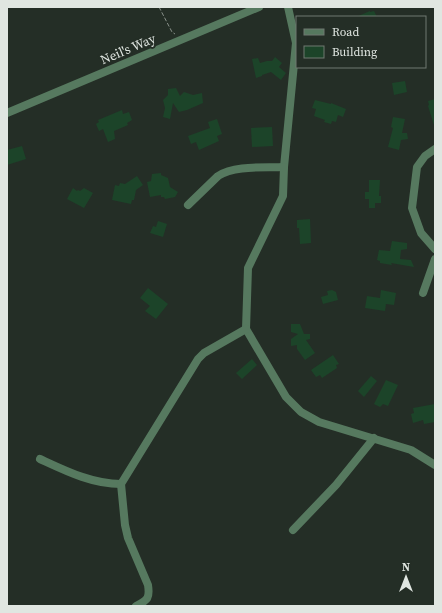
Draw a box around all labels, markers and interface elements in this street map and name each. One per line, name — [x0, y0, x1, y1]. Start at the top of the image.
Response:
legend — [296, 16, 426, 68]
text: Road — [332, 24, 359, 40]
street label: Neil's Way — [98, 30, 159, 68]
text: Building — [332, 44, 377, 60]
north arrow — [386, 557, 426, 597]
text: N — [402, 560, 410, 575]

